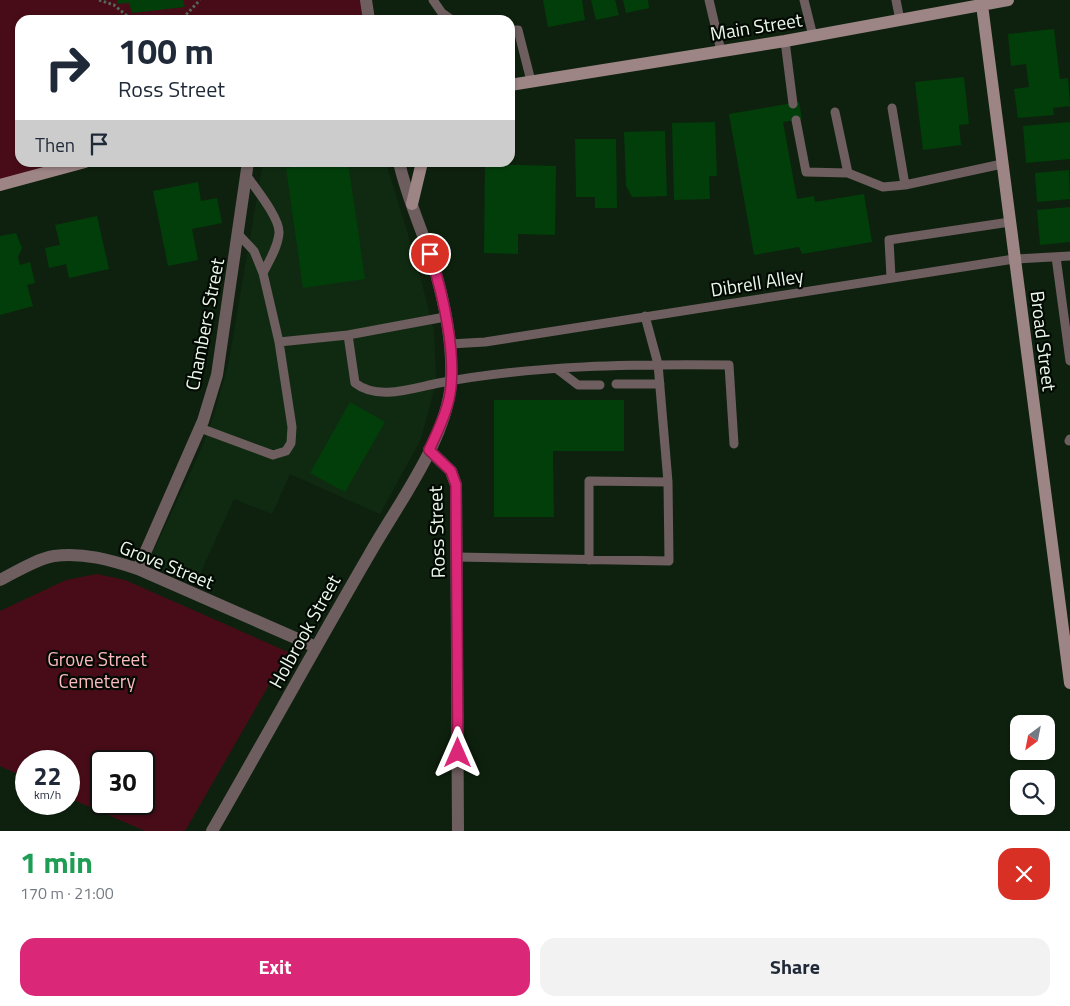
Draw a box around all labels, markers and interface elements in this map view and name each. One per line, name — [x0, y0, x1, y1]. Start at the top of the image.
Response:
street label: Main Street — [708, 4, 805, 48]
text: 100 m — [118, 24, 214, 78]
icon: right — [35, 35, 100, 100]
text: Ross Street — [118, 72, 225, 106]
text: Then — [35, 130, 75, 159]
icon: arrive — [85, 130, 113, 158]
pin — [409, 233, 451, 275]
icon: arrive — [416, 240, 444, 268]
street label: Chambers Street — [177, 255, 231, 393]
street label: Dibrell Alley — [708, 260, 806, 304]
street label: Broad Street — [1023, 289, 1065, 393]
street label: Ross Street — [420, 485, 452, 579]
street label: Grove Street — [115, 532, 219, 596]
street label: Holbrook Street — [261, 569, 347, 693]
park label: Grove Street Cemetery — [47, 644, 147, 695]
north arrow — [1010, 715, 1055, 760]
map controls — [1010, 715, 1055, 815]
position arrow — [431, 726, 483, 778]
speed limit sign: 30 — [90, 750, 155, 815]
text: 22 — [33, 757, 62, 795]
button: search — [1010, 770, 1055, 815]
text: km/h — [34, 785, 61, 804]
text: 1 min — [20, 839, 93, 885]
button: close — [998, 848, 1050, 900]
text: 170 m · 21:00 — [20, 881, 114, 905]
button: Exit — [20, 938, 530, 996]
button: Share — [540, 938, 1050, 996]

